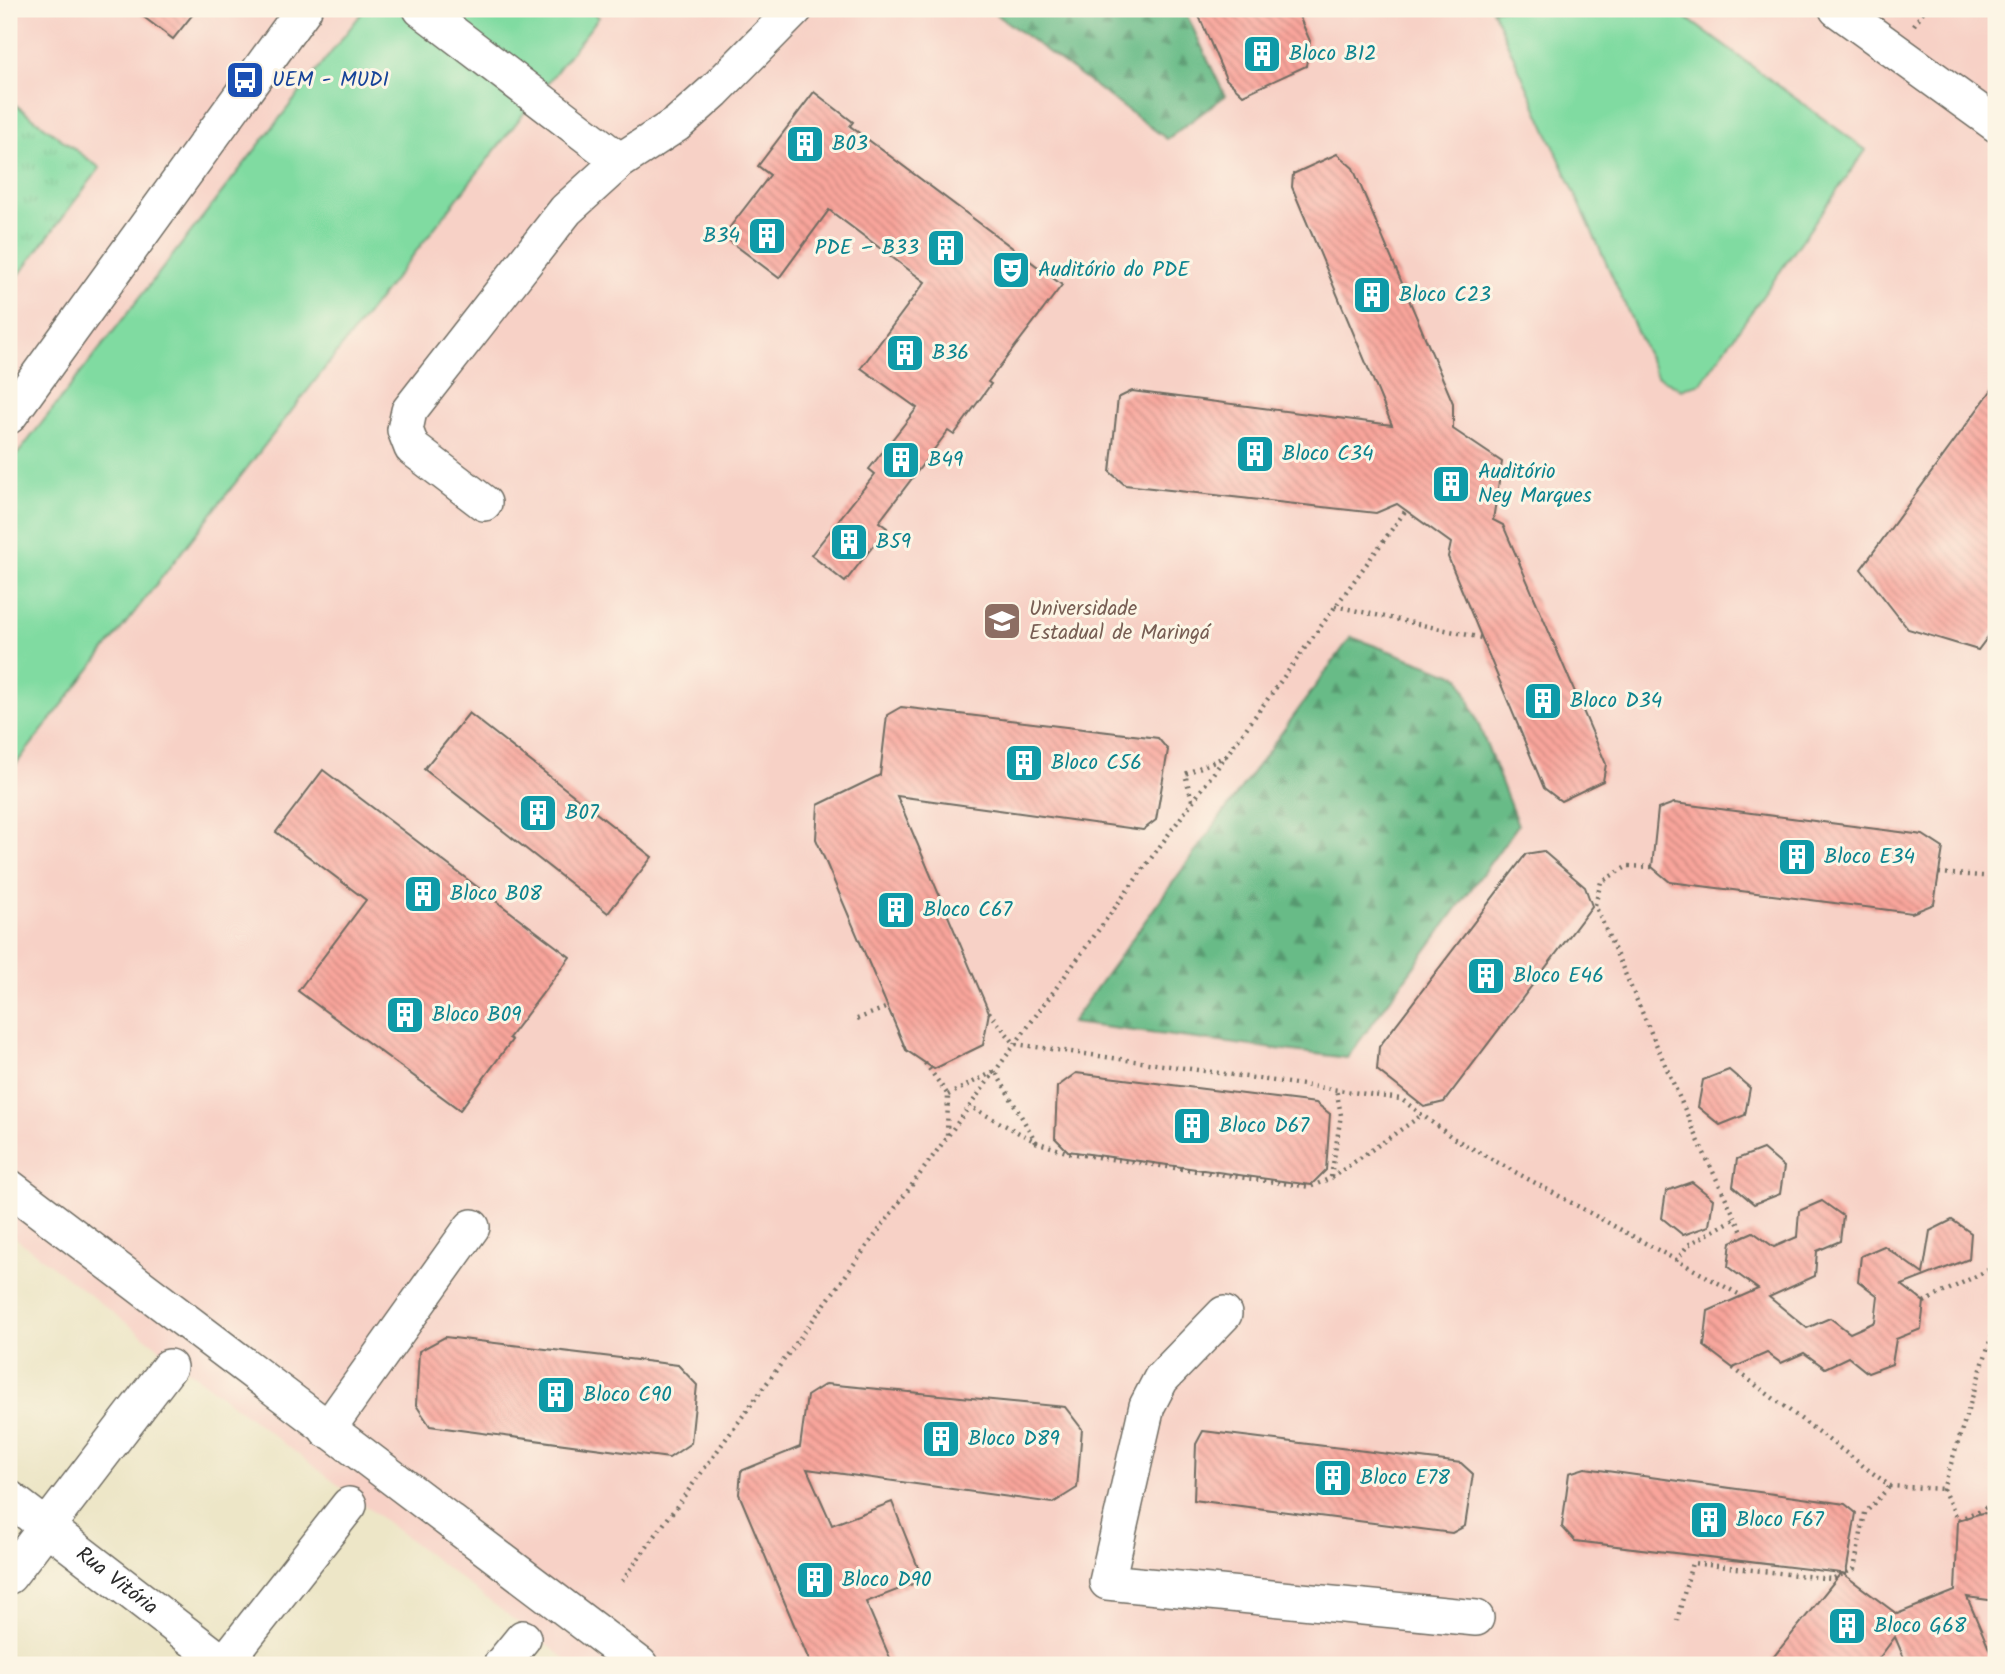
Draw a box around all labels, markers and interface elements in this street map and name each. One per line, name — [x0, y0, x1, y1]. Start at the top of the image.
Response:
building icon: Bloco B12 — [1241, 33, 1283, 75]
place label: Bloco B12 — [1289, 38, 1377, 71]
bus stop icon: UEM - MUDI — [224, 59, 266, 101]
place label: UEM - MUDI — [272, 64, 389, 97]
building icon: B03 — [784, 123, 826, 165]
place label: B03 — [832, 128, 868, 161]
building icon: B34 — [746, 215, 788, 257]
place label: B34 — [703, 220, 740, 253]
building icon: PDE – B33 — [925, 227, 967, 269]
place label: PDE – B33 — [815, 232, 919, 265]
theatre icon: Auditório do PDE — [990, 249, 1032, 291]
place label: Auditório do PDE — [1038, 254, 1190, 287]
building icon: Bloco C23 — [1351, 274, 1393, 316]
place label: Bloco C23 — [1399, 279, 1491, 312]
building icon: B36 — [884, 332, 926, 374]
place label: B36 — [932, 337, 969, 370]
building icon: Bloco C34 — [1234, 433, 1276, 475]
place label: Bloco C34 — [1282, 438, 1373, 471]
building icon: B49 — [880, 439, 922, 481]
place label: B49 — [928, 444, 963, 477]
place label: Auditório Ney Marques — [1478, 456, 1592, 513]
building icon: Auditório Ney Marques — [1430, 463, 1472, 505]
building icon: B59 — [828, 521, 870, 563]
place label: B59 — [876, 526, 911, 559]
place label: Universidade Estadual de Maringá — [1029, 593, 1212, 650]
school or university icon: Universidade Estadual de Maringá — [981, 600, 1023, 642]
building icon: Bloco D34 — [1522, 680, 1564, 722]
place label: Bloco D34 — [1570, 685, 1662, 718]
building icon: Bloco C56 — [1003, 742, 1045, 784]
place label: Bloco C56 — [1051, 747, 1142, 780]
building icon: B07 — [517, 792, 559, 834]
place label: B07 — [565, 797, 600, 830]
building icon: Bloco E34 — [1776, 836, 1818, 878]
place label: Bloco E34 — [1824, 841, 1915, 874]
building icon: Bloco B08 — [402, 873, 444, 915]
place label: Bloco B08 — [450, 878, 542, 911]
building icon: Bloco C67 — [875, 889, 917, 931]
place label: Bloco C67 — [923, 894, 1014, 927]
building icon: Bloco E46 — [1465, 955, 1507, 997]
place label: Bloco E46 — [1513, 960, 1604, 993]
building icon: Bloco B09 — [384, 994, 426, 1036]
place label: Bloco B09 — [432, 999, 521, 1032]
building icon: Bloco D67 — [1171, 1105, 1213, 1147]
place label: Bloco D67 — [1219, 1110, 1311, 1143]
building icon: Bloco C90 — [535, 1374, 577, 1416]
place label: Bloco C90 — [583, 1379, 672, 1412]
building icon: Bloco D89 — [920, 1418, 962, 1460]
place label: Bloco D89 — [968, 1423, 1060, 1456]
building icon: Bloco E78 — [1312, 1457, 1354, 1499]
place label: Bloco E78 — [1360, 1462, 1450, 1495]
building icon: Bloco F67 — [1688, 1499, 1730, 1541]
place label: Bloco F67 — [1736, 1504, 1825, 1537]
street label: Rua Vitória — [69, 1539, 165, 1623]
building icon: Bloco D90 — [794, 1559, 836, 1601]
place label: Bloco D90 — [842, 1564, 932, 1597]
building icon: Bloco G68 — [1826, 1605, 1868, 1647]
place label: Bloco G68 — [1874, 1610, 1967, 1643]

